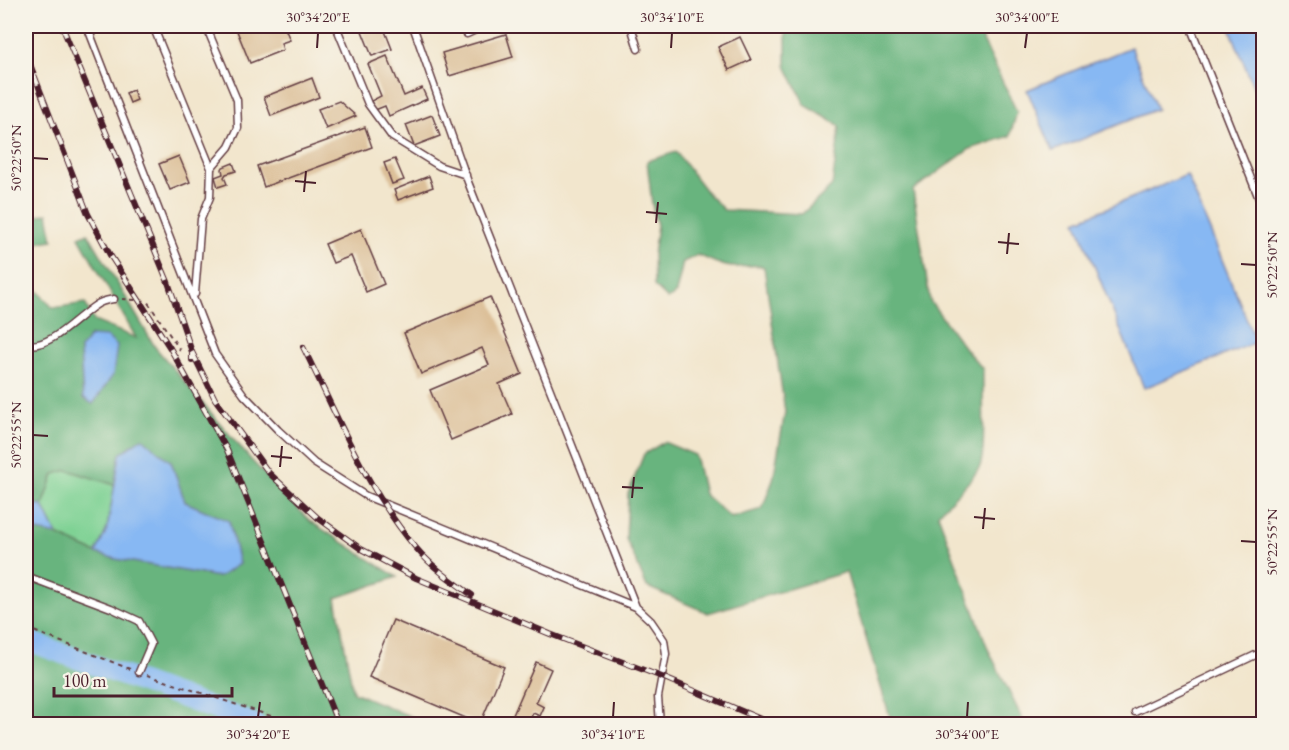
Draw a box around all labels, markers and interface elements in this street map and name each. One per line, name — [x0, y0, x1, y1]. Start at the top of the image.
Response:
text: 30°34'20"E — [286, 7, 351, 26]
text: 30°34'10"E — [640, 7, 705, 26]
text: 30°34'00"E — [995, 7, 1060, 26]
text: 50°22'50"N — [6, 124, 25, 192]
text: 50°22'50"N — [1262, 231, 1281, 299]
text: 50°22'55"N — [6, 401, 25, 469]
text: 50°22'55"N — [1262, 508, 1281, 576]
scale bar — [54, 660, 232, 698]
text: 100 m — [63, 669, 107, 692]
text: 30°34'20"E — [226, 724, 291, 743]
text: 30°34'10"E — [581, 724, 646, 743]
text: 30°34'00"E — [935, 724, 1000, 743]

